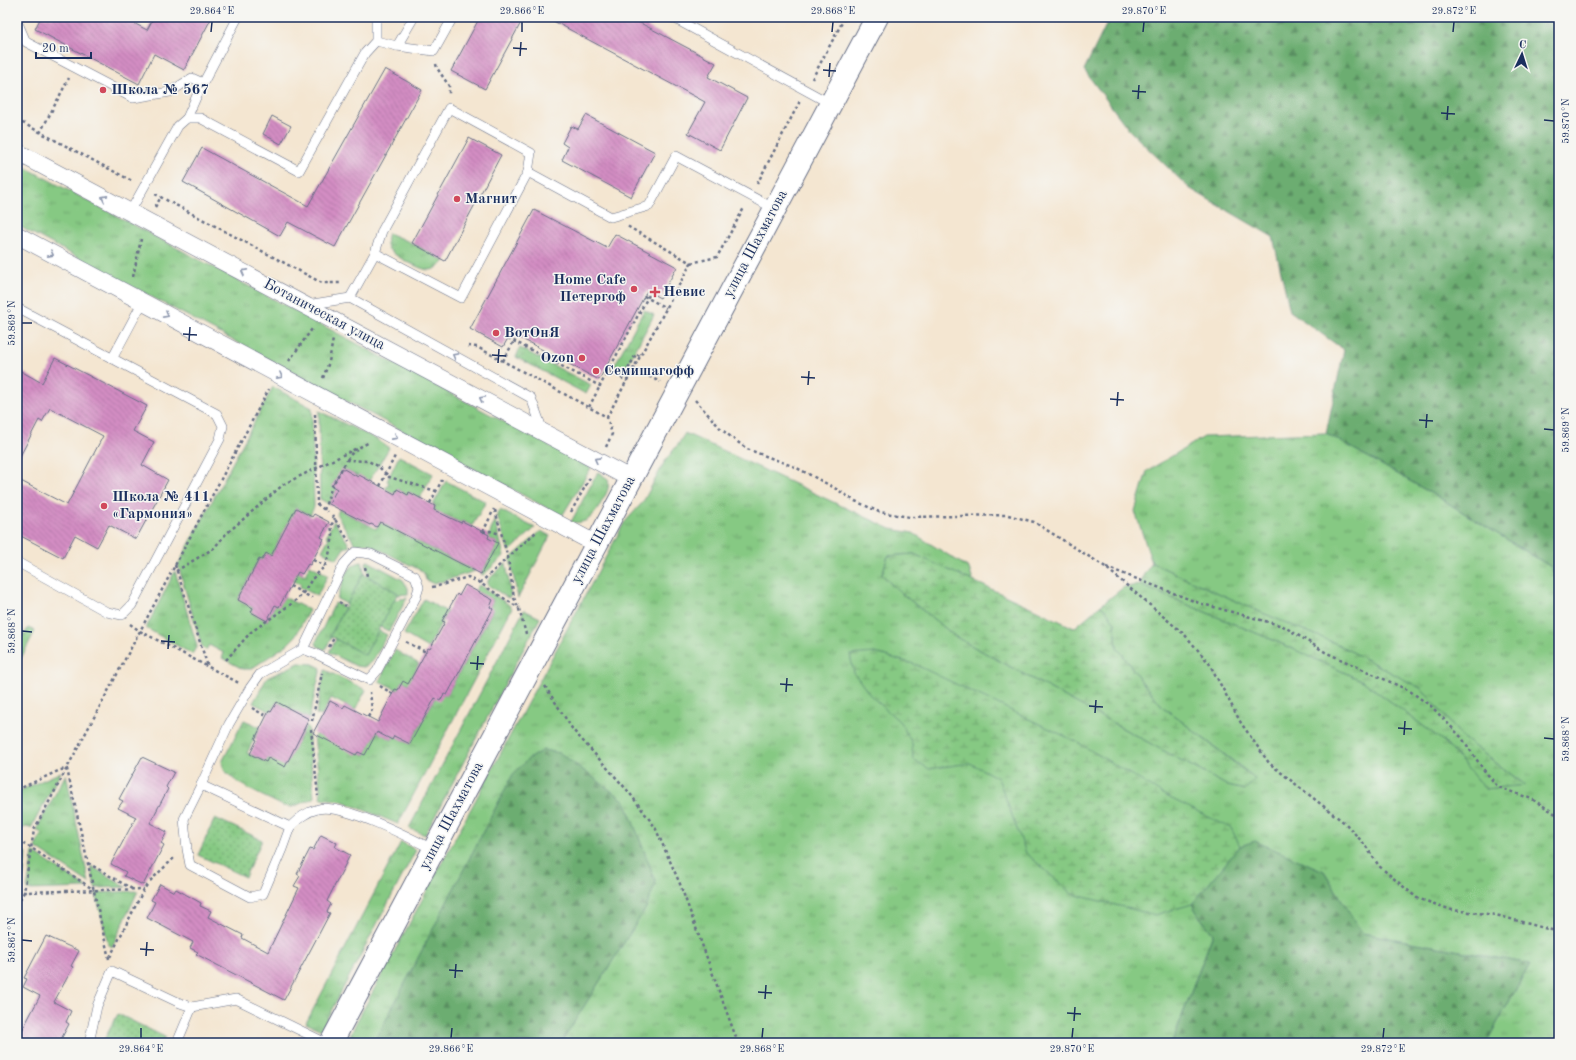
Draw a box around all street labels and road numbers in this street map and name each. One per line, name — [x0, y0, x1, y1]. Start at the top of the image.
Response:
street label: улица Шахматова — [721, 187, 791, 300]
street label: Ботаническая улица — [261, 277, 388, 354]
street label: улица Шахматова — [569, 473, 639, 586]
street label: улица Шахматова — [417, 759, 487, 872]

